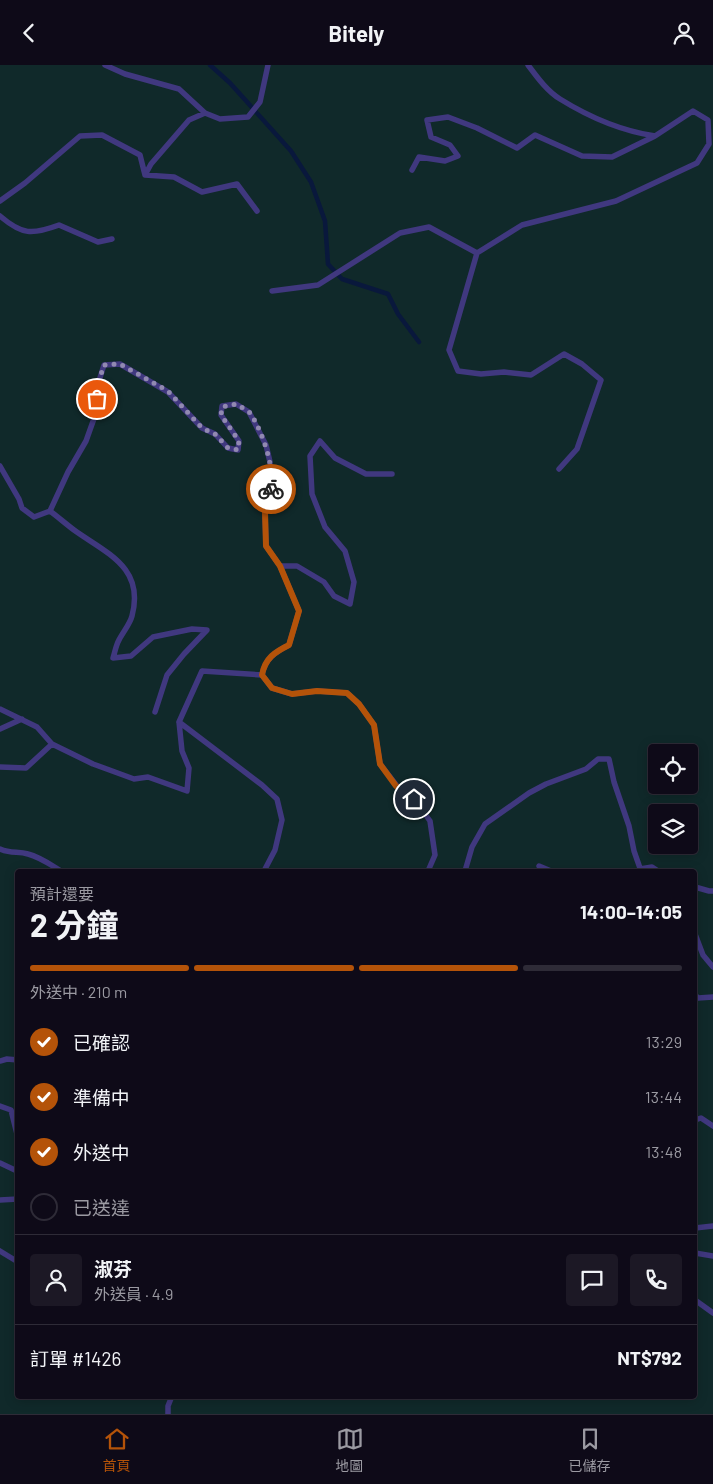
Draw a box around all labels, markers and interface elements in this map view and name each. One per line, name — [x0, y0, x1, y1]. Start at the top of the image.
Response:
icon: back — [15, 19, 43, 47]
icon: person — [670, 19, 698, 47]
text: Bitely — [329, 20, 384, 46]
pin — [76, 378, 118, 420]
icon: bag — [83, 385, 111, 413]
courier — [246, 464, 296, 514]
icon: bike — [257, 475, 285, 503]
map controls — [648, 744, 698, 854]
button: locate — [648, 744, 698, 794]
pin — [393, 778, 435, 820]
icon: home — [400, 785, 428, 813]
button: layers — [648, 804, 698, 854]
text: 預計還要 — [30, 884, 94, 903]
text: 14:00–14:05 — [580, 900, 682, 923]
text: 2 分鐘 — [30, 905, 118, 943]
text: 外送中 · 210 m — [30, 982, 127, 1001]
icon: check — [30, 1028, 58, 1056]
text: 已確認 — [73, 1031, 130, 1054]
text: 13:29 — [646, 1032, 682, 1051]
icon: check — [30, 1083, 58, 1111]
text: 準備中 — [73, 1086, 130, 1109]
text: 13:44 — [645, 1087, 682, 1106]
icon: check — [30, 1138, 58, 1166]
text: 外送中 — [73, 1141, 130, 1164]
text: 13:48 — [646, 1142, 682, 1161]
text: 已送達 — [73, 1196, 130, 1219]
button: person — [30, 1254, 82, 1306]
button: chat — [566, 1254, 618, 1306]
button: phone — [630, 1254, 682, 1306]
text: 淑芬 — [94, 1257, 132, 1280]
text: 外送員 · 4.9 — [94, 1284, 173, 1303]
text: NT$792 — [617, 1346, 682, 1369]
text: 訂單 #1426 — [30, 1347, 121, 1370]
tab: 首頁 — [103, 1425, 131, 1475]
tab: 地圖 — [336, 1425, 364, 1475]
tab: 已儲存 — [569, 1425, 611, 1475]

